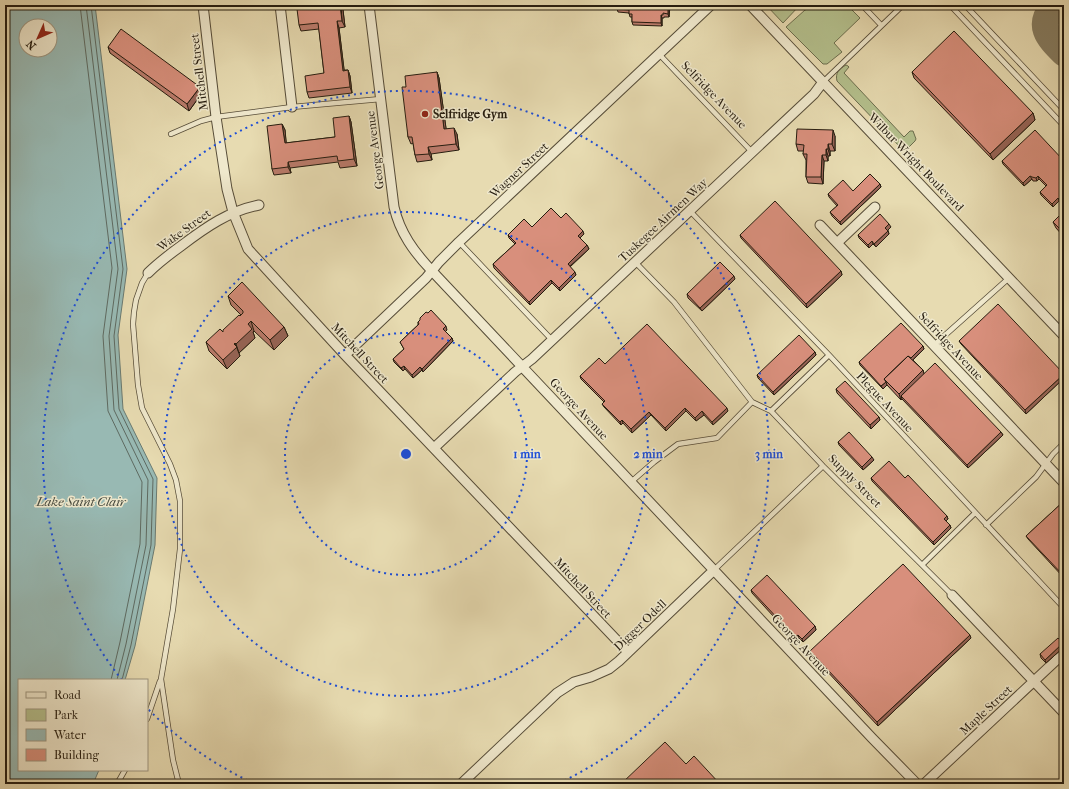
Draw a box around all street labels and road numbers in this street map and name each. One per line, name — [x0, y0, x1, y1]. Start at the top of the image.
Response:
street label: Mitchell Street — [187, 32, 211, 111]
street label: Selfridge Avenue — [678, 58, 750, 132]
street label: Wilbur Wright Boulevard — [865, 109, 967, 214]
street label: George Avenue — [363, 110, 387, 190]
street label: Wagner Street — [486, 139, 552, 201]
street label: Tuskegee Airmen Way — [616, 175, 711, 265]
street label: Wake Street — [154, 205, 214, 255]
street label: Selfridge Avenue — [916, 309, 986, 383]
street label: Mitchell Street — [328, 320, 392, 387]
street label: Plegue Avenue — [854, 369, 916, 435]
street label: George Avenue — [547, 375, 611, 443]
street label: Supply Street — [825, 451, 885, 511]
street label: Mitchell Street — [551, 555, 615, 622]
street label: Digger Odell — [611, 596, 670, 654]
street label: George Avenue — [769, 611, 833, 679]
street label: Maple Street — [957, 682, 1016, 738]

